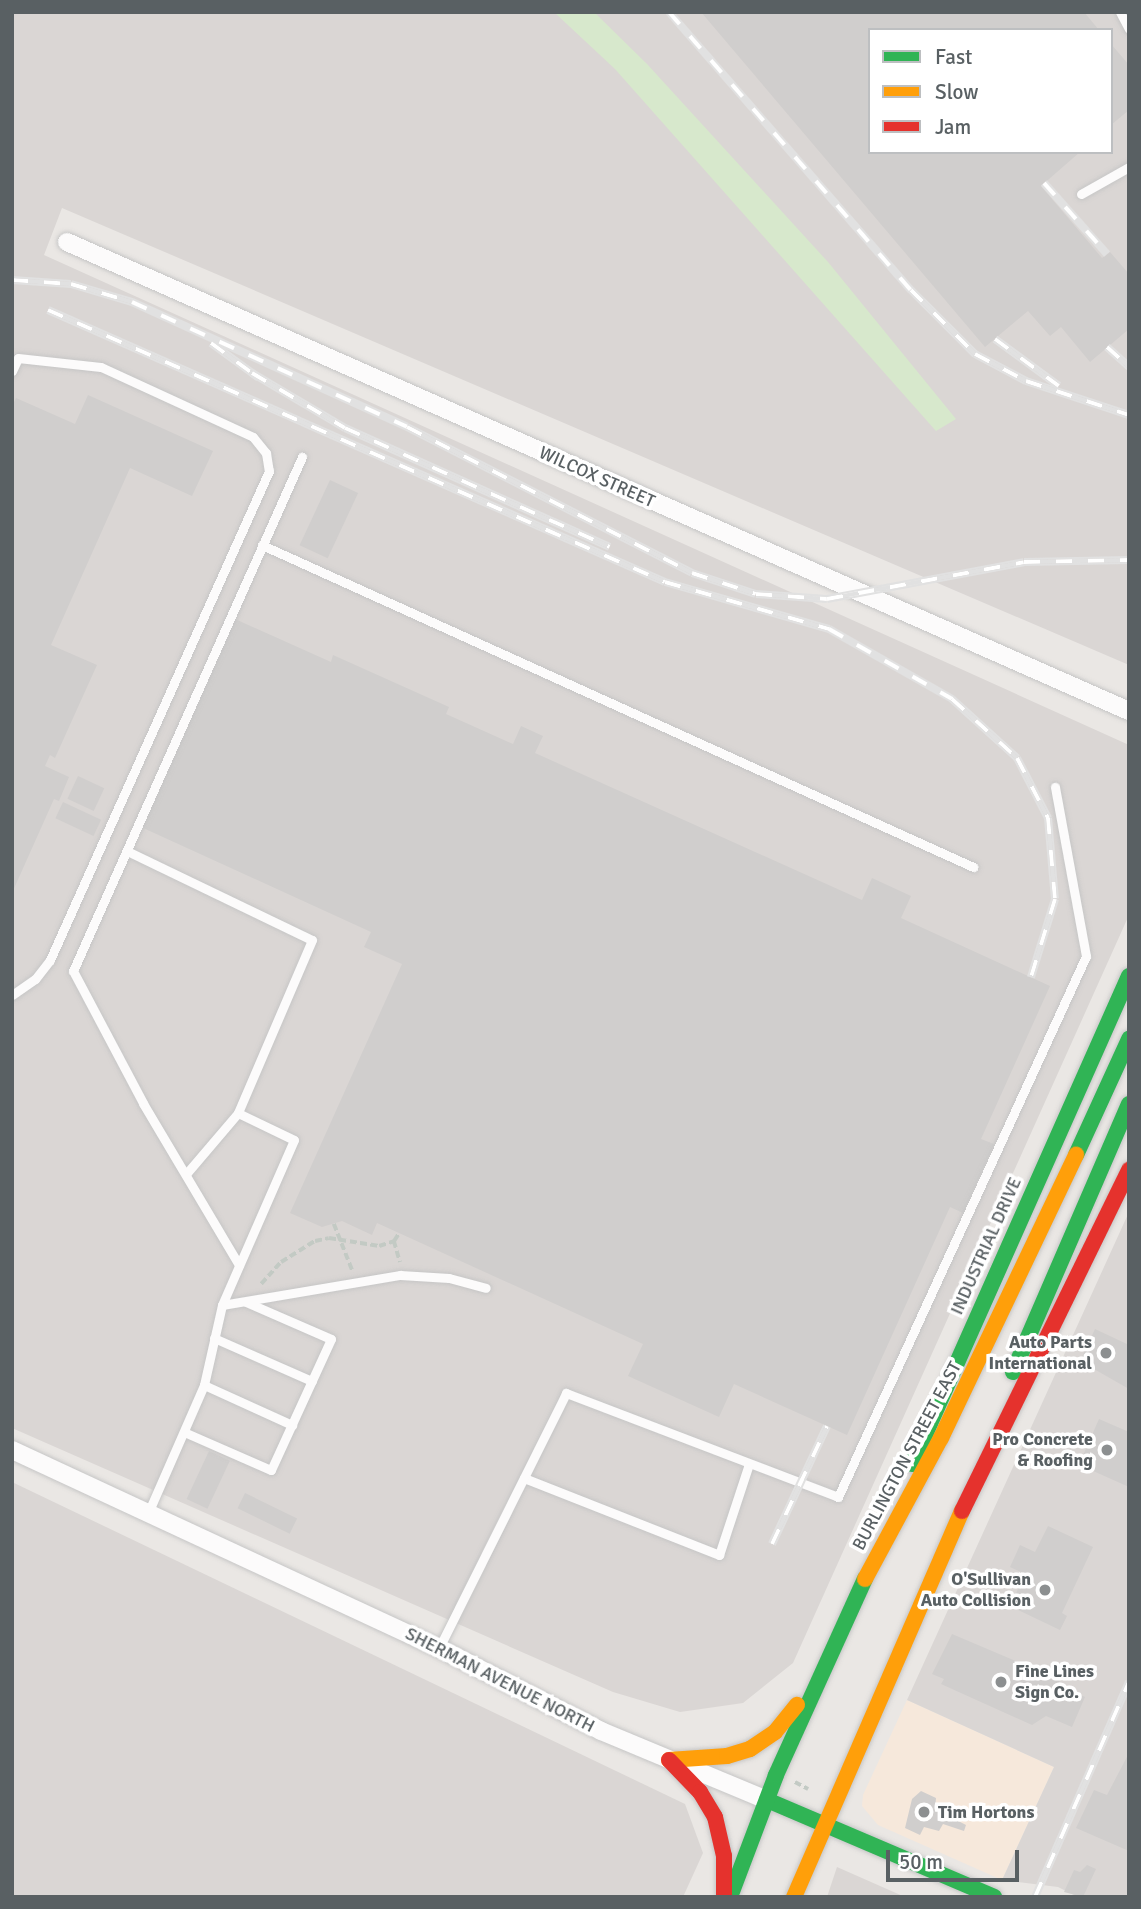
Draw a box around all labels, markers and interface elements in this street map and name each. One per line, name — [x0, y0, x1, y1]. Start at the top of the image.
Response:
legend — [868, 28, 1113, 154]
text: Fast — [935, 44, 972, 70]
text: Slow — [935, 79, 979, 105]
text: Jam — [935, 114, 971, 140]
street label: WILCOX STREET — [536, 442, 658, 512]
street label: INDUSTRIAL DRIVE — [946, 1174, 1026, 1318]
place label: Auto Parts International — [989, 1332, 1092, 1374]
marker: Auto Parts International — [1098, 1345, 1114, 1361]
street label: BURLINGTON STREET EAST — [848, 1358, 966, 1554]
place label: Pro Concrete & Roofing — [992, 1429, 1093, 1472]
marker: Pro Concrete & Roofing — [1099, 1442, 1115, 1458]
place label: O'Sullivan Auto Collision — [921, 1569, 1031, 1612]
marker: O'Sullivan Auto Collision — [1037, 1582, 1053, 1598]
street label: SHERMAN AVENUE NORTH — [402, 1623, 598, 1737]
place label: Fine Lines Sign Co. — [1015, 1661, 1094, 1704]
marker: Fine Lines Sign Co. — [993, 1674, 1009, 1690]
place label: Tim Hortons — [938, 1801, 1034, 1823]
marker: Tim Hortons — [916, 1804, 932, 1820]
scale bar — [889, 1836, 1022, 1880]
text: 50 m — [899, 1849, 943, 1875]

